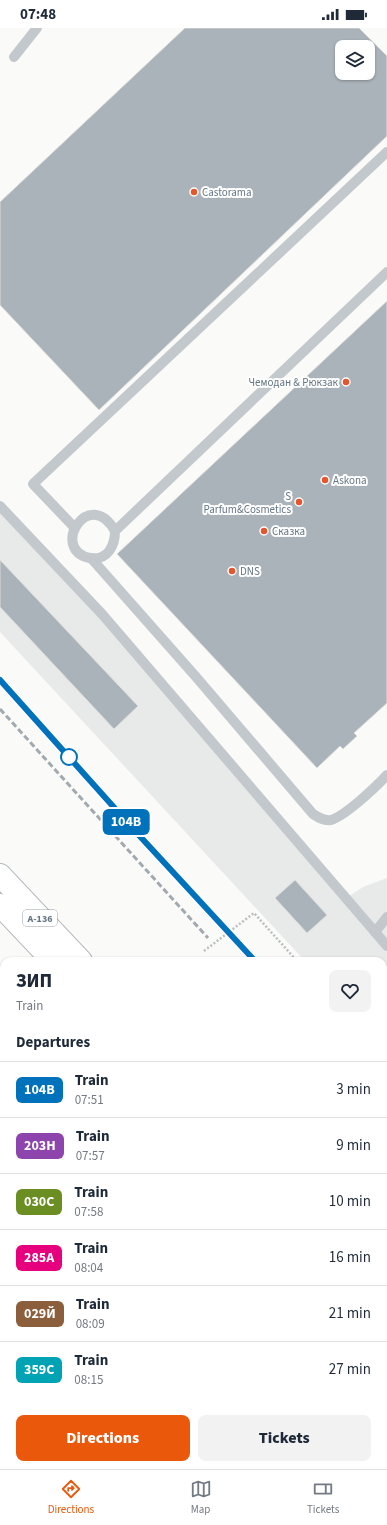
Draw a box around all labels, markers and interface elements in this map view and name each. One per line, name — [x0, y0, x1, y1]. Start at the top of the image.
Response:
text: 07:48 — [20, 4, 56, 25]
map controls — [335, 40, 375, 80]
button: layers — [335, 40, 375, 80]
place label: Castorama — [202, 185, 252, 200]
marker: Castorama — [189, 187, 199, 197]
place label: Чемодан & Рюкзак — [249, 375, 339, 390]
marker: Чемодан & Рюкзак — [341, 377, 351, 387]
place label: Askona — [333, 473, 367, 488]
marker: Askona — [320, 475, 330, 485]
place label: S Parfum&Cosmetics — [204, 489, 291, 517]
marker: S Parfum&Cosmetics — [294, 497, 304, 507]
place label: Сказка — [272, 524, 305, 539]
marker: Сказка — [259, 526, 269, 536]
place label: DNS — [240, 564, 260, 579]
marker: DNS — [227, 566, 237, 576]
unlabelled marker — [60, 748, 78, 766]
line badge: 104В — [98, 809, 154, 835]
text: 104В — [111, 812, 141, 832]
road number: А-136 — [23, 910, 57, 926]
text: ЗИП — [16, 968, 52, 995]
button: heart — [329, 970, 371, 1012]
text: Train — [16, 997, 43, 1015]
text: Departures — [16, 1032, 90, 1053]
text: Train — [75, 1070, 109, 1091]
text: 3 min — [336, 1079, 371, 1100]
text: 104В — [24, 1080, 55, 1100]
text: 07:51 — [75, 1091, 104, 1109]
text: Train — [76, 1126, 110, 1147]
text: 9 min — [336, 1135, 371, 1156]
text: 203Н — [24, 1136, 56, 1156]
text: 07:57 — [76, 1147, 105, 1165]
text: Train — [74, 1182, 108, 1203]
text: 10 min — [329, 1191, 371, 1212]
text: 030C — [24, 1192, 54, 1212]
text: 07:58 — [74, 1203, 103, 1221]
text: Train — [74, 1238, 108, 1259]
text: 16 min — [329, 1247, 371, 1268]
text: 285А — [24, 1248, 54, 1268]
text: 08:04 — [74, 1259, 103, 1277]
text: Train — [76, 1294, 110, 1315]
text: 21 min — [329, 1303, 371, 1324]
text: 029Й — [24, 1304, 56, 1324]
text: 08:09 — [76, 1315, 105, 1333]
text: Train — [74, 1350, 108, 1371]
text: 27 min — [329, 1359, 371, 1380]
text: 359С — [24, 1360, 54, 1380]
text: 08:15 — [74, 1371, 103, 1389]
button: Directions — [16, 1415, 190, 1461]
button: Tickets — [198, 1415, 371, 1461]
tab: Directions — [48, 1478, 94, 1517]
tab: Map — [190, 1478, 212, 1517]
tab: Tickets — [307, 1478, 339, 1517]

